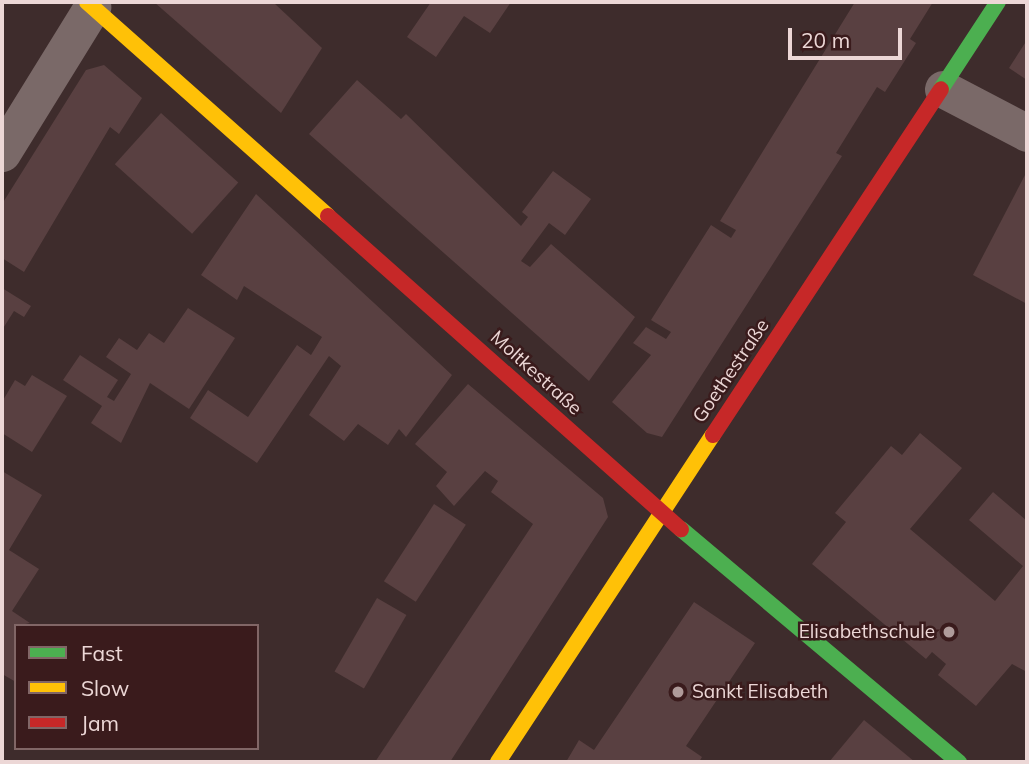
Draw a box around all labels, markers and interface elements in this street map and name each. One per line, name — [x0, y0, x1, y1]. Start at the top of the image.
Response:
scale bar — [791, 14, 905, 58]
text: 20 m — [801, 27, 850, 53]
street label: Goethestraße — [688, 315, 774, 427]
street label: Moltkestraße — [486, 326, 586, 420]
place label: Elisabethschule — [799, 621, 935, 643]
legend — [14, 624, 259, 750]
marker: Elisabethschule — [941, 624, 957, 640]
text: Fast — [81, 640, 123, 666]
text: Slow — [81, 675, 129, 701]
place label: Sankt Elisabeth — [692, 681, 828, 703]
marker: Sankt Elisabeth — [670, 684, 686, 700]
text: Jam — [81, 710, 119, 736]

